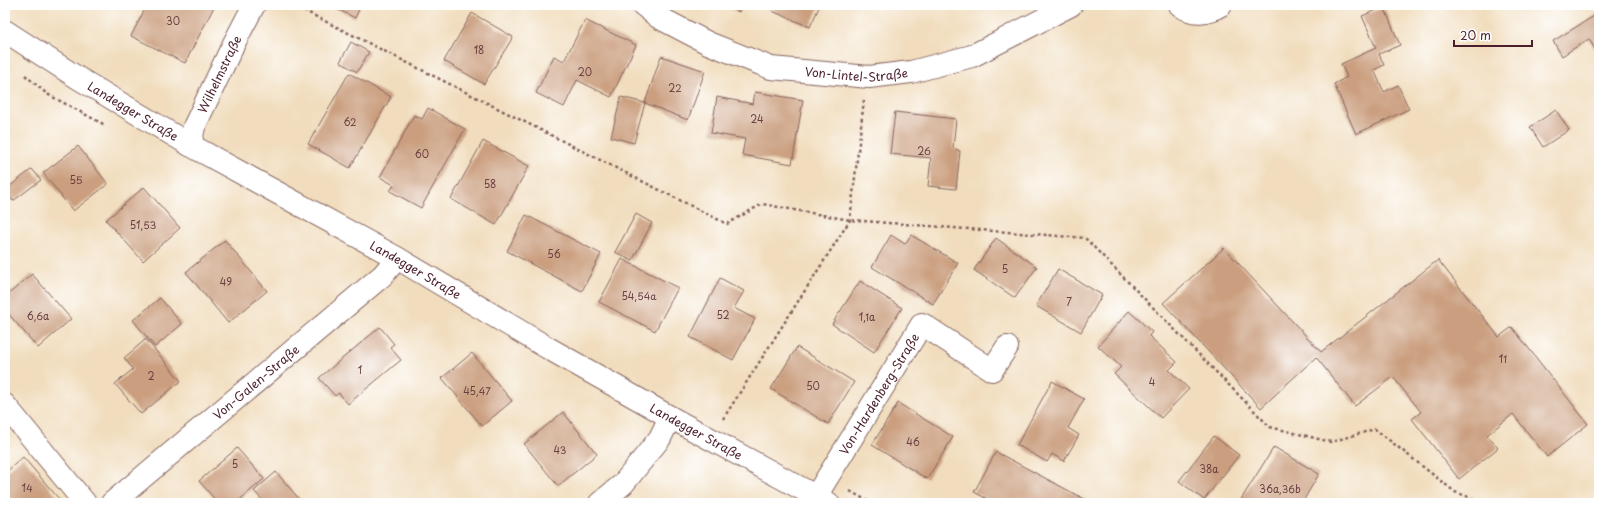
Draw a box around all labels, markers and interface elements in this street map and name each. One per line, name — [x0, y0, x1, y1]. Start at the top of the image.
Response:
house number: 30 — [166, 13, 180, 28]
scale bar — [1454, 22, 1532, 48]
text: 20 m — [1460, 26, 1491, 44]
street label: Wilhelmstraße — [193, 32, 246, 116]
house number: 18 — [474, 42, 484, 57]
street label: Von-Lintel-Straße — [804, 62, 909, 86]
house number: 20 — [578, 64, 592, 79]
street label: Landegger Straße — [84, 77, 182, 145]
house number: 22 — [668, 80, 682, 95]
house number: 24 — [750, 111, 764, 126]
house number: 62 — [343, 114, 357, 129]
house number: 26 — [917, 143, 931, 158]
house number: 60 — [415, 146, 429, 161]
house number: 55 — [70, 172, 83, 187]
house number: 58 — [484, 176, 496, 191]
house number: 51,53 — [130, 217, 156, 232]
street label: Landegger Straße — [367, 236, 465, 303]
house number: 56 — [547, 246, 561, 261]
house number: 5 — [1002, 261, 1008, 276]
house number: 49 — [220, 274, 232, 289]
house number: 54,54a — [621, 288, 657, 303]
house number: 7 — [1066, 294, 1072, 309]
house number: 52 — [716, 307, 730, 322]
house number: 6,6a — [27, 308, 50, 323]
house number: 1,1a — [859, 309, 876, 324]
street label: Von-Hardenberg-Straße — [835, 330, 923, 458]
street label: Von-Galen-Straße — [209, 340, 303, 424]
house number: 11 — [1499, 351, 1507, 366]
house number: 1 — [358, 362, 362, 377]
house number: 2 — [147, 368, 155, 383]
house number: 4 — [1149, 374, 1156, 389]
house number: 50 — [806, 378, 820, 393]
house number: 45,47 — [463, 383, 491, 398]
street label: Landegger Straße — [647, 399, 746, 464]
house number: 46 — [906, 434, 920, 449]
house number: 43 — [554, 442, 567, 457]
house number: 5 — [232, 456, 238, 471]
house number: 38a — [1199, 461, 1219, 476]
house number: 14 — [21, 480, 33, 495]
house number: 36a,36b — [1259, 481, 1301, 496]

